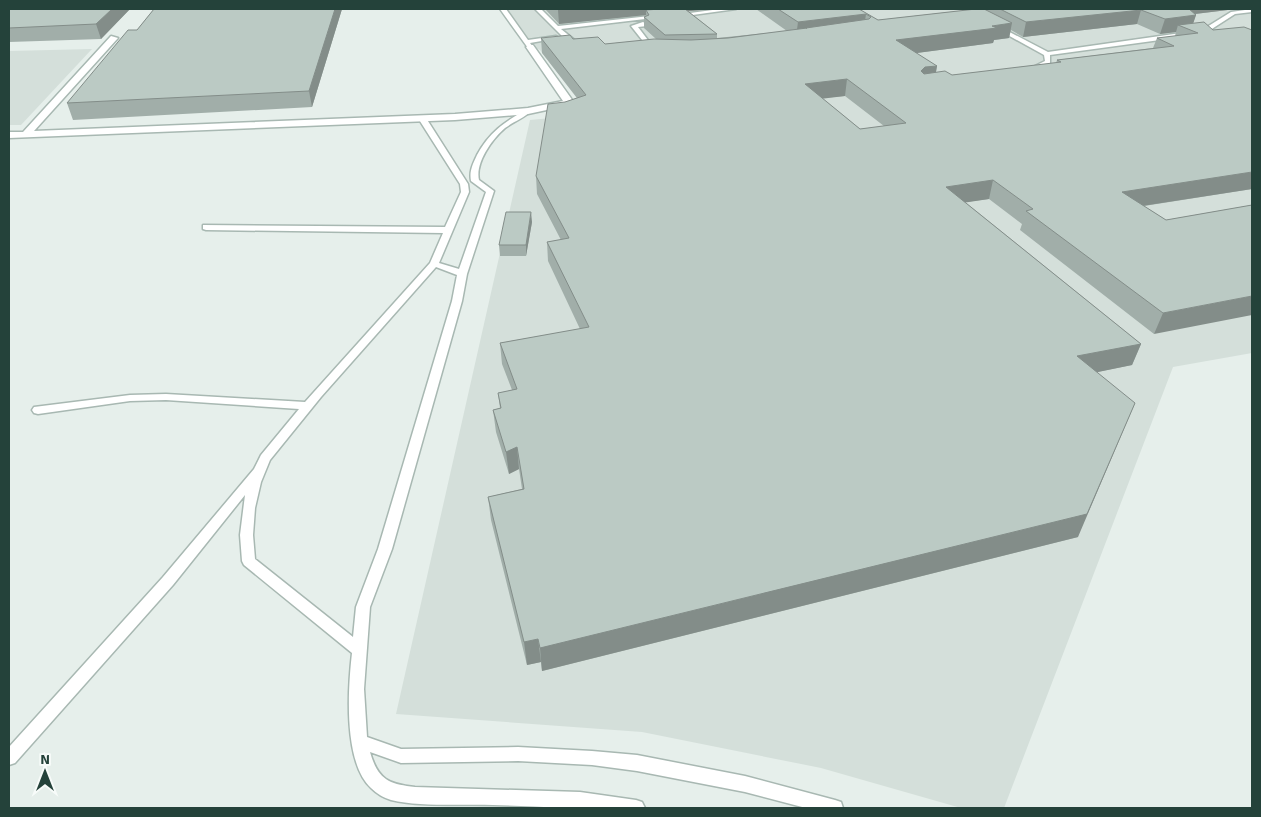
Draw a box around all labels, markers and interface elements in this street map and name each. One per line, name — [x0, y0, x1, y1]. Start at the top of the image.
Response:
north arrow — [20, 747, 70, 797]
text: N — [40, 751, 50, 768]

